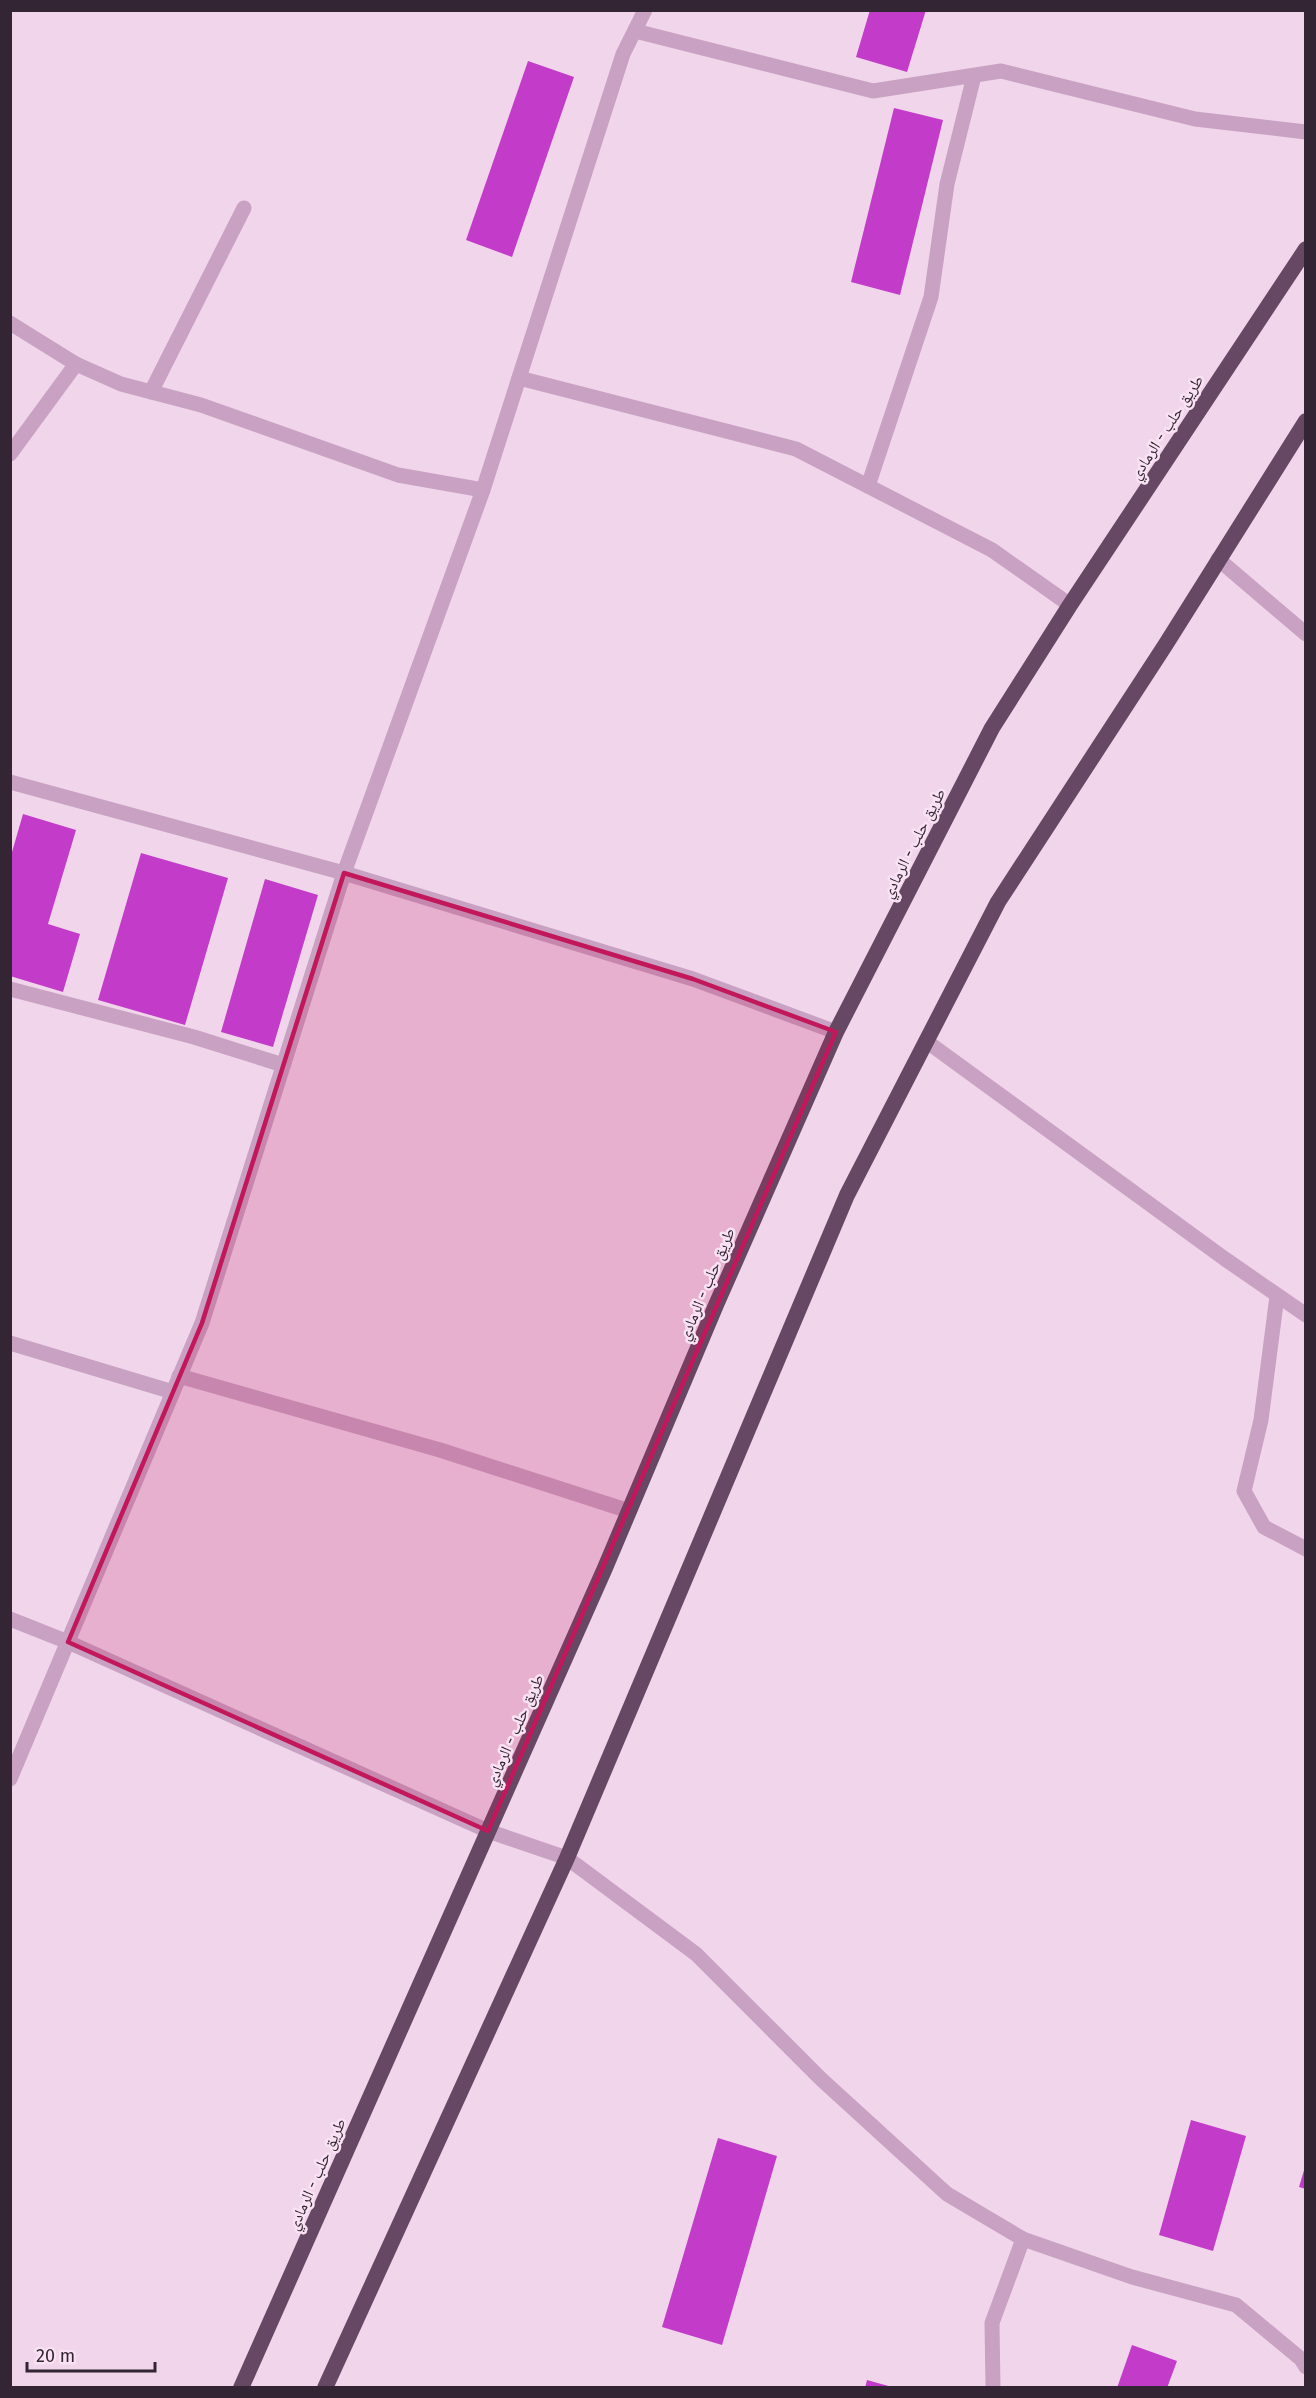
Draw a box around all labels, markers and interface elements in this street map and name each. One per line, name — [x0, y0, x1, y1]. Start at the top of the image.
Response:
street label: طريق حلب - الرمادي — [1126, 372, 1210, 485]
street label: طريق حلب - الرمادي — [878, 785, 952, 903]
street label: طريق حلب - الرمادي — [674, 1225, 742, 1345]
street label: طريق حلب - الرمادي — [481, 1671, 550, 1790]
street label: طريق حلب - الرمادي — [283, 2115, 352, 2234]
scale bar — [27, 2335, 154, 2373]
text: 20 m — [36, 2345, 75, 2367]

